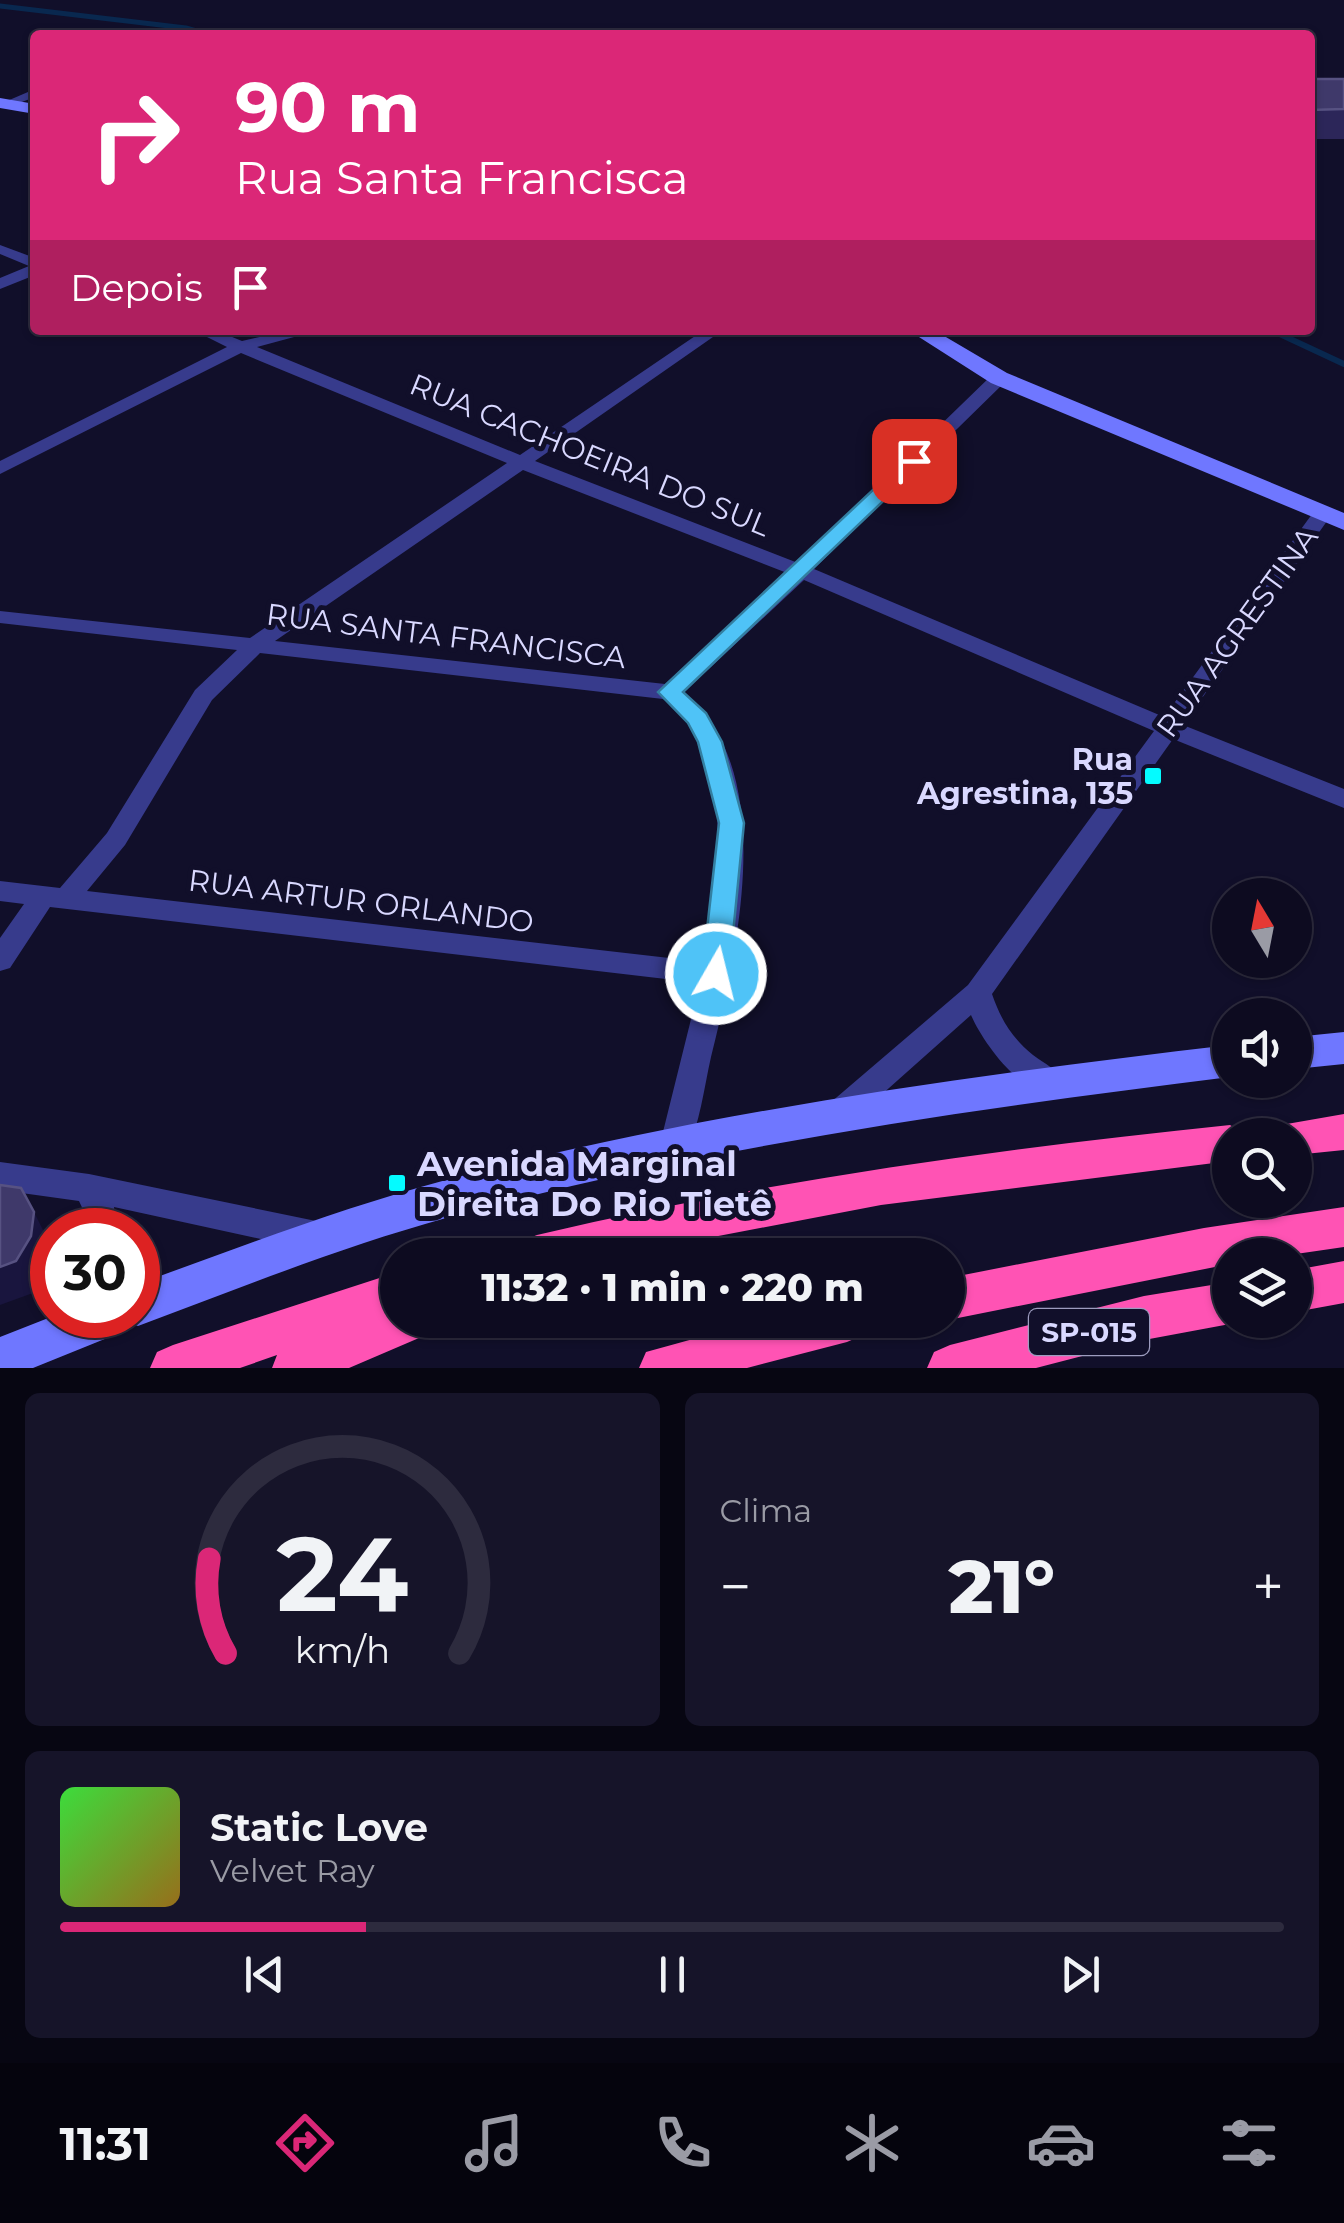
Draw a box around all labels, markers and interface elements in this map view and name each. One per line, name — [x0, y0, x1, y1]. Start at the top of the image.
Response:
text: 90 m — [235, 64, 420, 150]
icon: right — [70, 70, 200, 200]
text: Rua Santa Francisca — [235, 150, 689, 205]
icon: arrive — [223, 260, 278, 315]
text: Depois — [70, 264, 203, 311]
street label: RUA CACHOEIRA DO SUL — [405, 366, 776, 544]
pin — [872, 419, 957, 504]
icon: arrive — [887, 434, 942, 489]
street label: RUA AGRESTINA — [1148, 519, 1326, 744]
street label: RUA SANTA FRANCISCA — [264, 596, 628, 676]
place label: Rua Agrestina, 135 — [916, 741, 1133, 812]
marker: Rua Agrestina, 135 — [1142, 765, 1164, 787]
street label: RUA ARTUR ORLANDO — [186, 861, 536, 941]
north arrow — [1212, 878, 1312, 978]
map controls — [1212, 878, 1312, 1338]
position arrow — [664, 922, 768, 1026]
button: sound — [1212, 998, 1312, 1098]
button: search — [1212, 1118, 1312, 1218]
place label: Avenida Marginal Direita Do Rio Tietê — [416, 1142, 772, 1225]
marker: Avenida Marginal Direita Do Rio Tietê — [386, 1172, 408, 1194]
speed limit sign: 30 — [30, 1208, 160, 1338]
button: layers — [1212, 1238, 1312, 1338]
text: 11:32 · 1 min · 220 m — [481, 1264, 864, 1311]
road number: SP-015 — [1029, 1309, 1149, 1355]
text: Clima — [720, 1491, 812, 1530]
text: 24 — [276, 1510, 408, 1637]
text: 21° — [948, 1540, 1055, 1632]
text: − — [720, 1553, 751, 1620]
text: + — [1252, 1553, 1284, 1620]
text: km/h — [295, 1628, 390, 1672]
text: Static Love — [210, 1804, 428, 1851]
text: Velvet Ray — [210, 1851, 375, 1890]
icon: previous — [237, 1947, 292, 2002]
icon: pause — [645, 1947, 700, 2002]
icon: next — [1053, 1947, 1108, 2002]
icon: directions — [270, 2108, 340, 2178]
icon: music — [459, 2108, 529, 2178]
icon: phone — [648, 2108, 718, 2178]
icon: climate — [837, 2108, 907, 2178]
icon: car — [1026, 2108, 1096, 2178]
icon: filters — [1214, 2108, 1284, 2178]
text: 11:31 — [59, 2116, 151, 2171]

